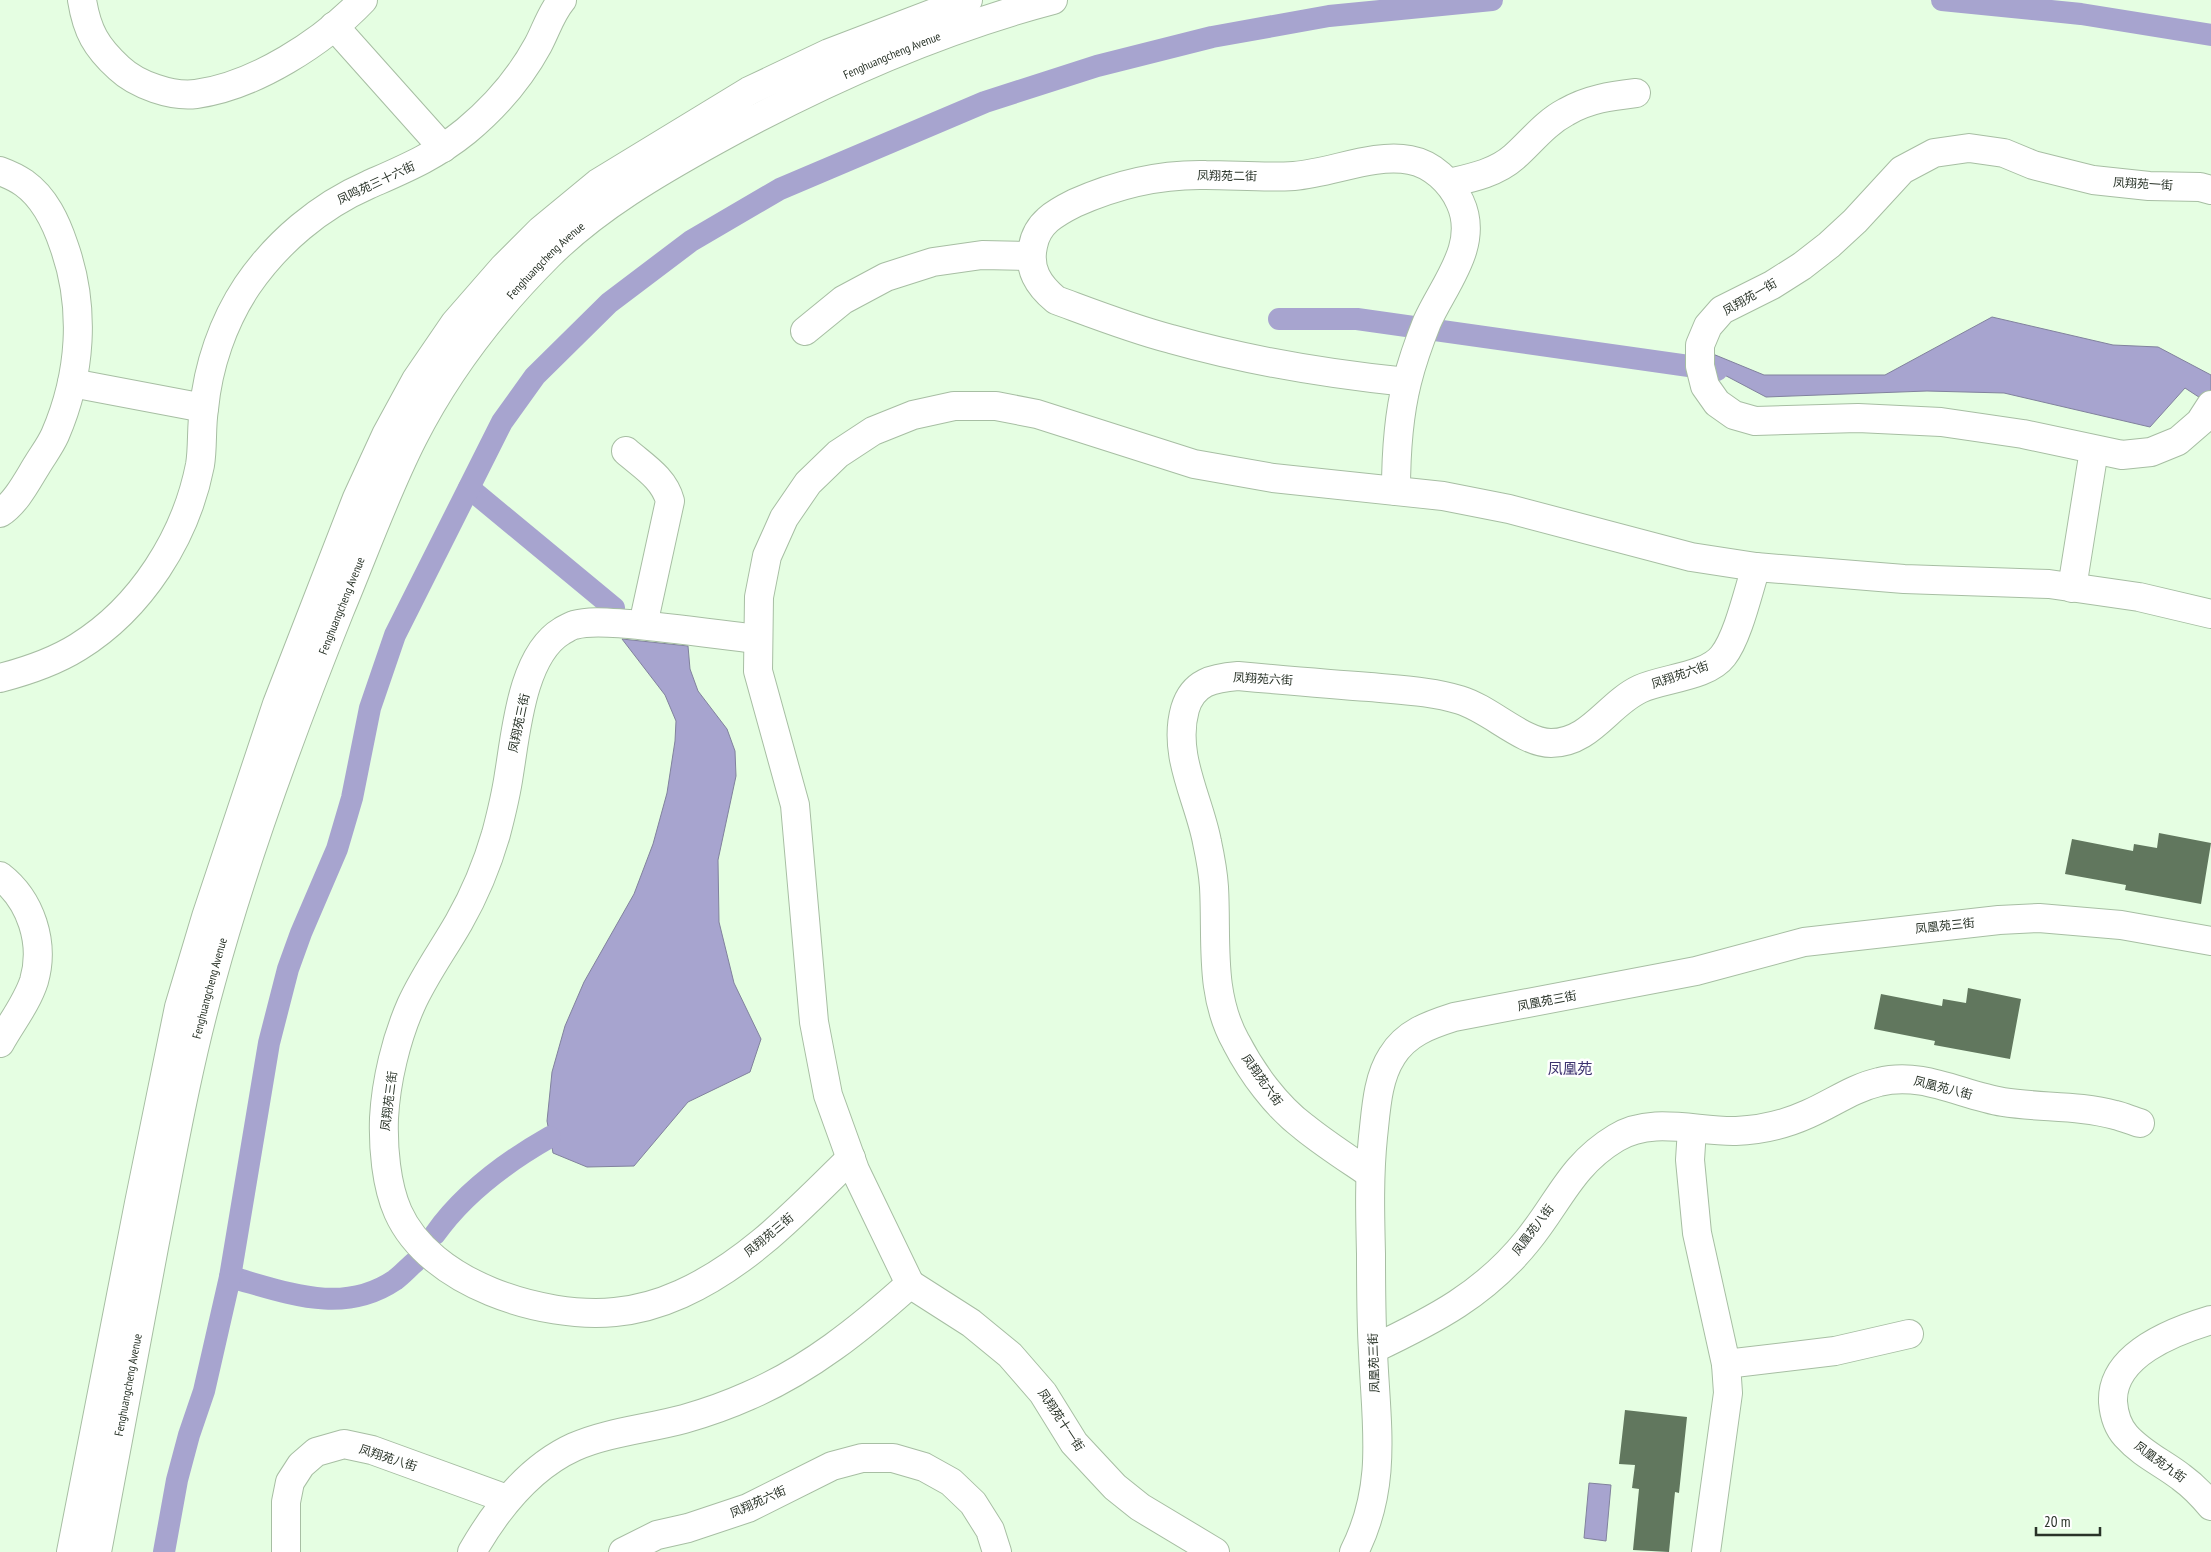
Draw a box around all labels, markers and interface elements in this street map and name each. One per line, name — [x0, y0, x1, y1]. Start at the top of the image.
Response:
street label: Fenghuangcheng Avenue — [841, 28, 943, 82]
street label: 凤鸣苑三十六街 — [335, 158, 417, 207]
street label: 凤翔苑二街 — [1197, 167, 1257, 184]
street label: 凤翔苑一街 — [2113, 174, 2173, 193]
street label: Fenghuangcheng Avenue — [503, 218, 588, 302]
street label: 凤翔苑一街 — [1720, 275, 1779, 318]
street label: Fenghuangcheng Avenue — [315, 555, 368, 656]
street label: 凤翔苑六街 — [1649, 658, 1711, 691]
street label: 凤翔苑六街 — [1233, 669, 1293, 688]
street label: 凤翔苑三街 — [505, 692, 532, 754]
street label: 凤凰苑三街 — [1914, 915, 1976, 936]
street label: Fenghuangcheng Avenue — [189, 936, 230, 1040]
street label: 凤凰苑三街 — [1516, 987, 1578, 1014]
street label: 凤翔苑六街 — [1239, 1051, 1286, 1108]
district label: 凤凰苑 — [1547, 1059, 1593, 1078]
street label: 凤翔苑三街 — [377, 1070, 400, 1132]
street label: 凤凰苑八街 — [1912, 1073, 1974, 1102]
street label: 凤凰苑八街 — [1509, 1201, 1557, 1258]
street label: 凤翔苑三街 — [741, 1210, 796, 1260]
street label: Fenghuangcheng Avenue — [111, 1332, 145, 1437]
street label: 凤凰苑三街 — [1365, 1333, 1382, 1393]
street label: 凤翔苑十一街 — [1035, 1386, 1088, 1454]
street label: 凤凰苑九街 — [2132, 1438, 2189, 1485]
street label: 凤翔苑八街 — [357, 1441, 419, 1474]
street label: 凤翔苑六街 — [727, 1482, 788, 1521]
scale bar — [2036, 1504, 2100, 1536]
text: 20 m — [2044, 1512, 2070, 1531]

